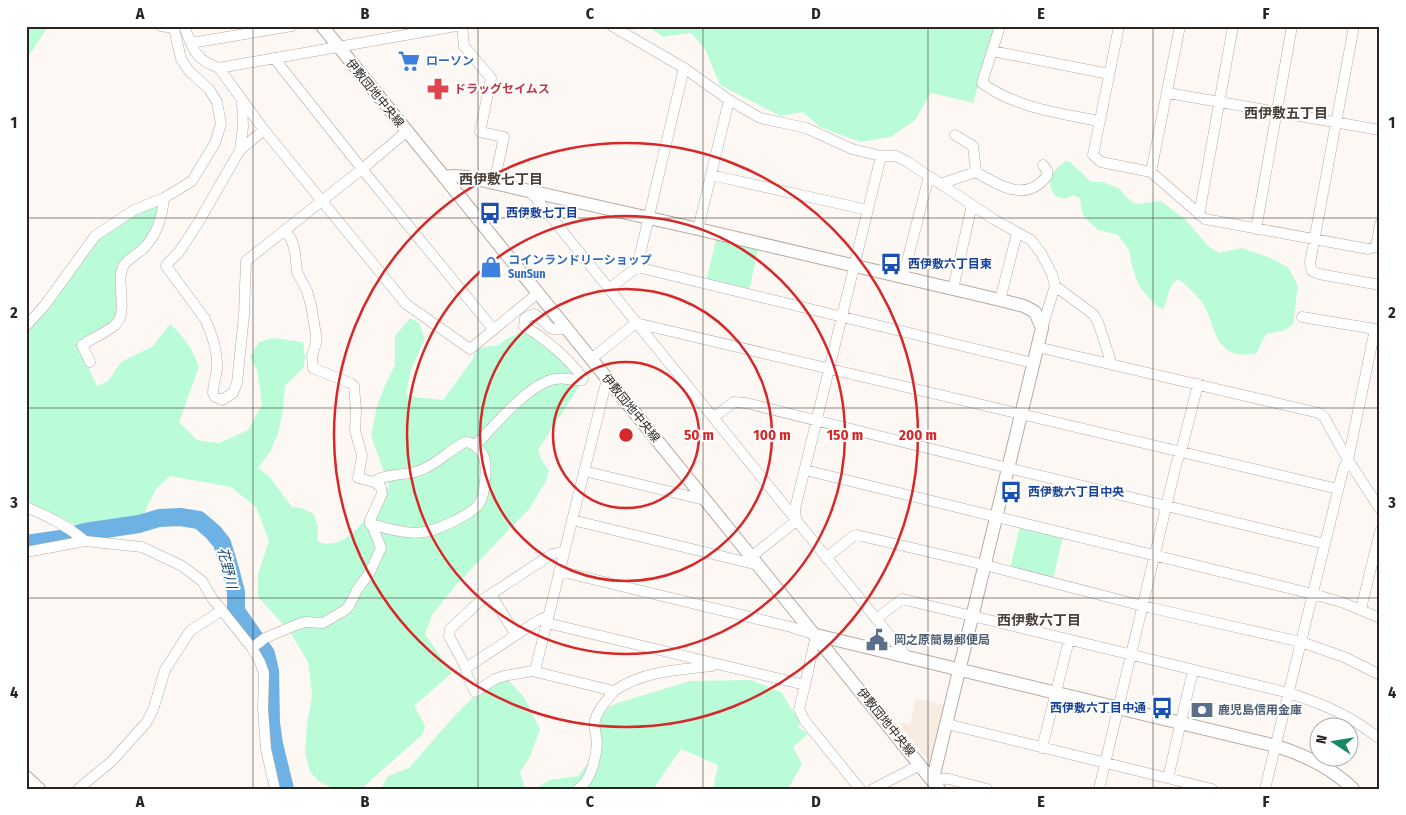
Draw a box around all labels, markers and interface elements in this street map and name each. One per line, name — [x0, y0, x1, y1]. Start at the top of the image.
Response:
text: A — [135, 4, 145, 23]
text: B — [361, 4, 370, 23]
text: C — [586, 4, 595, 23]
text: D — [811, 4, 821, 23]
text: E — [1037, 4, 1045, 23]
text: F — [1262, 4, 1270, 23]
supermarket icon: ローソン — [396, 48, 422, 74]
place label: ローソン — [426, 54, 474, 68]
street label: 伊敷団地中央線 — [343, 56, 407, 130]
pharmacy icon: ドラッグセイムス — [425, 76, 451, 102]
place label: ドラッグセイムス — [454, 82, 550, 96]
district label: 西伊敷五丁目 — [1244, 105, 1328, 122]
text: 1 — [11, 113, 17, 132]
text: 1 — [1389, 113, 1395, 132]
district label: 西伊敷七丁目 — [459, 171, 543, 188]
bus stop icon: 西伊敷七丁目 — [477, 200, 503, 226]
place label: 西伊敷七丁目 — [506, 206, 578, 220]
bus stop icon: 西伊敷六丁目東 — [878, 251, 904, 277]
place label: コインランドリーショップ SunSun — [508, 253, 652, 281]
shop icon: コインランドリーショップ SunSun — [478, 254, 504, 280]
place label: 西伊敷六丁目東 — [908, 257, 992, 271]
text: 2 — [9, 303, 18, 322]
text: 2 — [1387, 303, 1396, 322]
street label: 伊敷団地中央線 — [599, 371, 663, 445]
centre of rings — [617, 426, 635, 444]
text: 50 m — [684, 426, 714, 444]
text: 100 m — [753, 426, 791, 444]
text: 150 m — [827, 426, 863, 444]
text: 200 m — [898, 426, 937, 444]
bus stop icon: 西伊敷六丁目中央 — [998, 479, 1024, 505]
place label: 西伊敷六丁目中央 — [1028, 485, 1124, 499]
text: 3 — [9, 493, 18, 512]
text: 3 — [1387, 493, 1396, 512]
water label: 花野川 — [214, 546, 241, 592]
district label: 西伊敷六丁目 — [997, 612, 1081, 629]
public building icon: 岡之原簡易郵便局 — [864, 627, 890, 653]
place label: 岡之原簡易郵便局 — [894, 633, 990, 647]
text: 4 — [10, 683, 18, 702]
text: 4 — [1388, 683, 1396, 702]
street label: 伊敷団地中央線 — [854, 685, 918, 759]
bus stop icon: 西伊敷六丁目中通 — [1149, 695, 1175, 721]
bank icon: 鹿児島信用金庫 — [1189, 697, 1215, 723]
place label: 西伊敷六丁目中通 — [1050, 701, 1146, 715]
place label: 鹿児島信用金庫 — [1218, 703, 1302, 717]
north arrow — [1308, 718, 1358, 768]
text: N — [1313, 734, 1331, 745]
text: A — [135, 792, 145, 811]
text: B — [361, 792, 370, 811]
text: C — [586, 792, 595, 811]
text: D — [811, 792, 821, 811]
text: E — [1037, 792, 1045, 811]
text: F — [1262, 792, 1270, 811]

